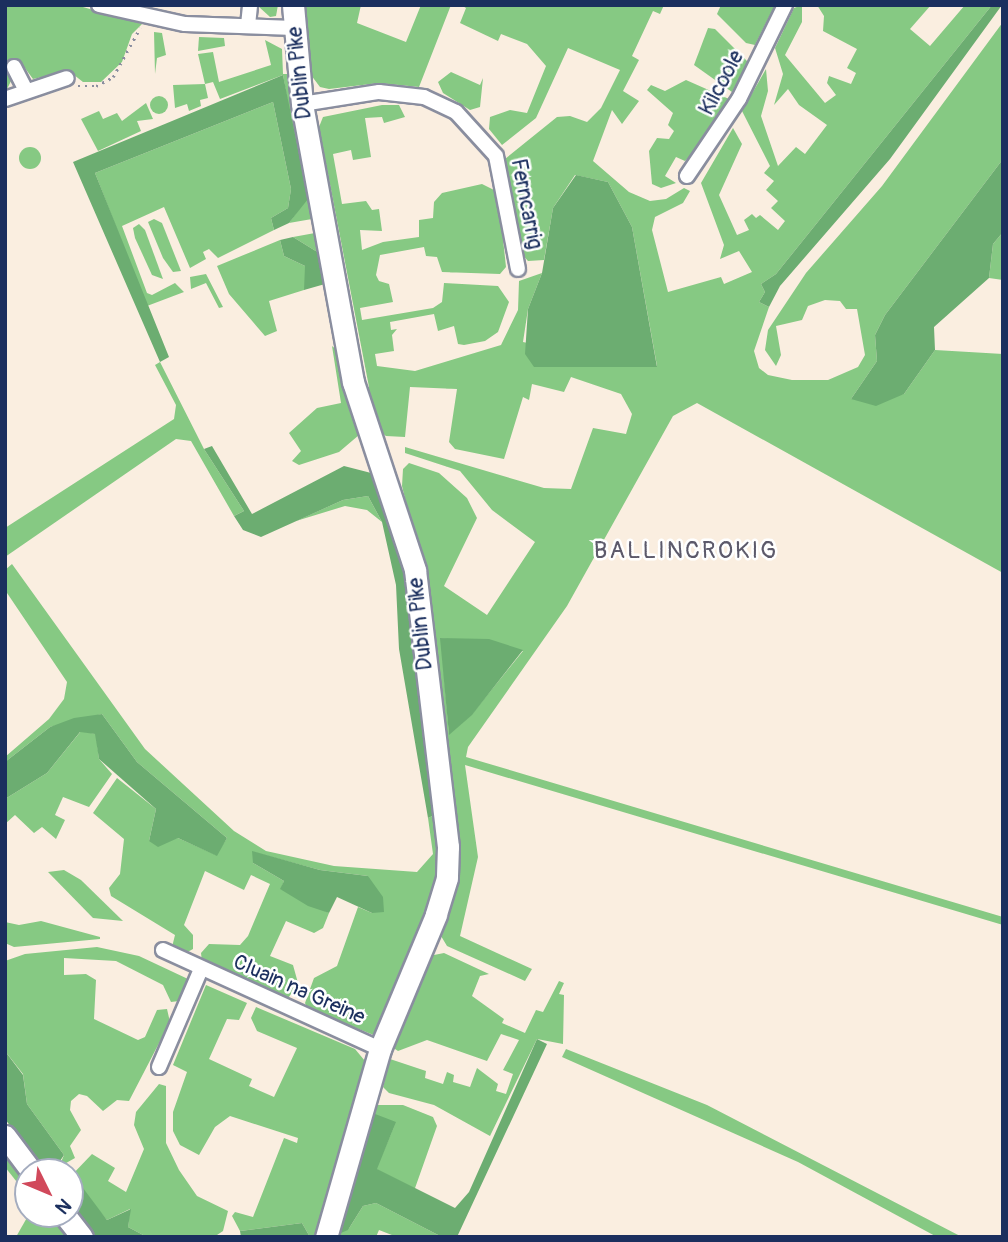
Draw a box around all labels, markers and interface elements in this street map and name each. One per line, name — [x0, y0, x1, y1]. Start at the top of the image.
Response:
street label: Dublin Pike — [283, 25, 317, 121]
street label: Kilcoole — [694, 46, 750, 120]
street label: Ferncarrig — [505, 157, 547, 251]
district label: BALLINCROKIG — [595, 537, 777, 565]
street label: Dublin Pike — [404, 576, 438, 672]
street label: Cluain na Greine — [229, 950, 369, 1030]
north arrow — [14, 1158, 84, 1228]
text: N — [50, 1193, 76, 1219]

